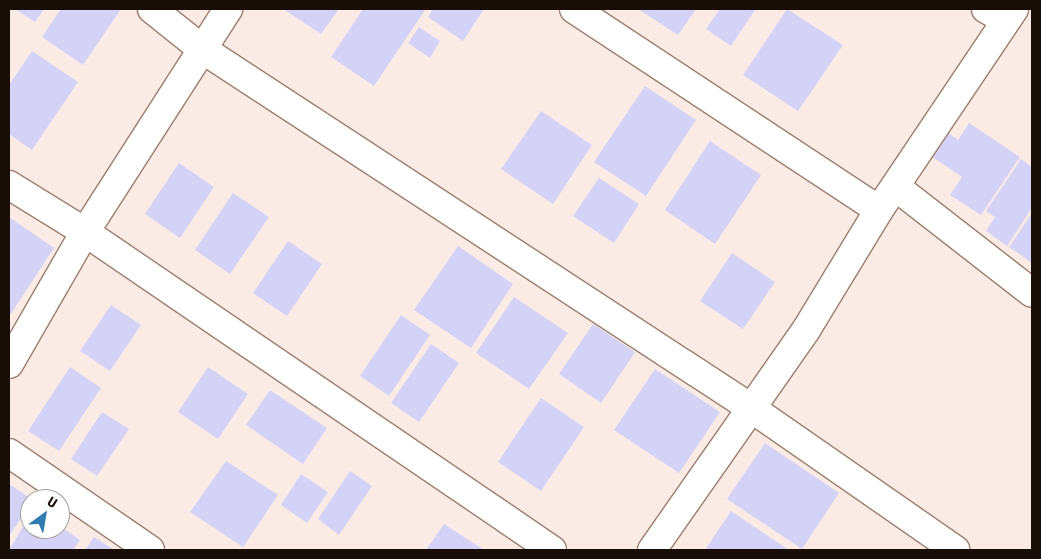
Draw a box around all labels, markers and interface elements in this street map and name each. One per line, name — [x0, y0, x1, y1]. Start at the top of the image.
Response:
north arrow — [20, 489, 70, 539]
text: U — [45, 493, 60, 511]

